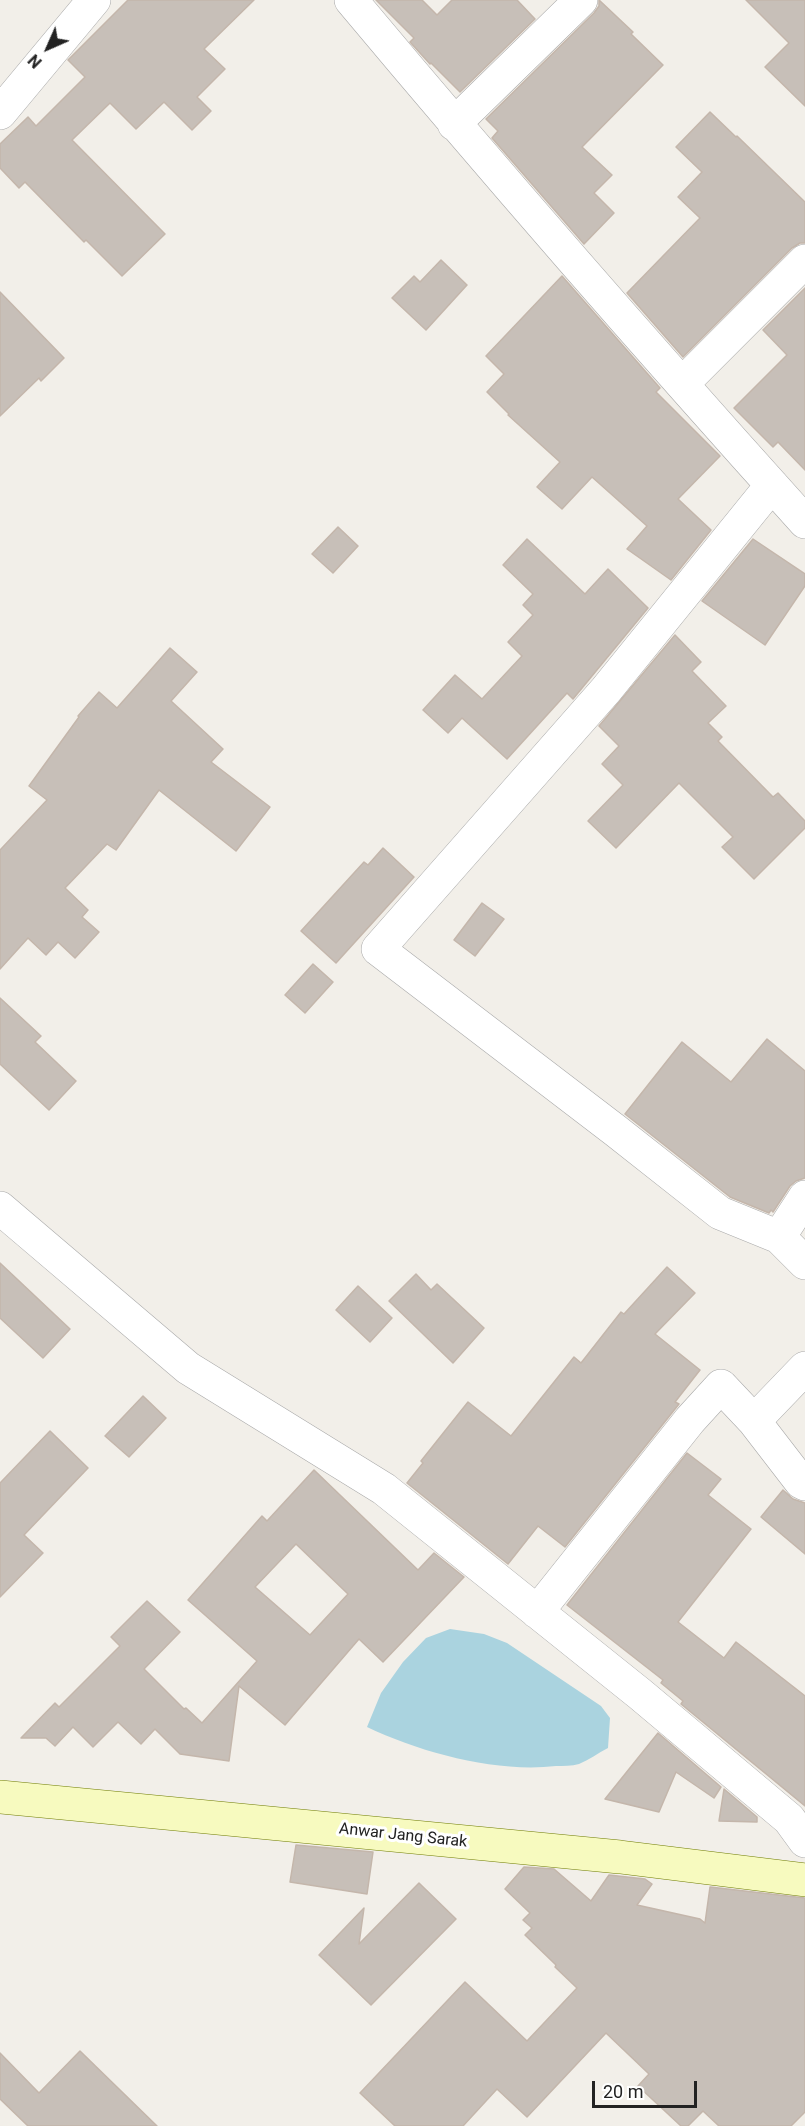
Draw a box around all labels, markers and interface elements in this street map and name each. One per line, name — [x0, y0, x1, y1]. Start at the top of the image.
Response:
north arrow — [18, 18, 78, 78]
text: N — [24, 50, 46, 72]
street label: Anwar Jang Sarak — [338, 1820, 468, 1852]
scale bar — [595, 2069, 700, 2107]
text: 20 m — [603, 2081, 643, 2102]

